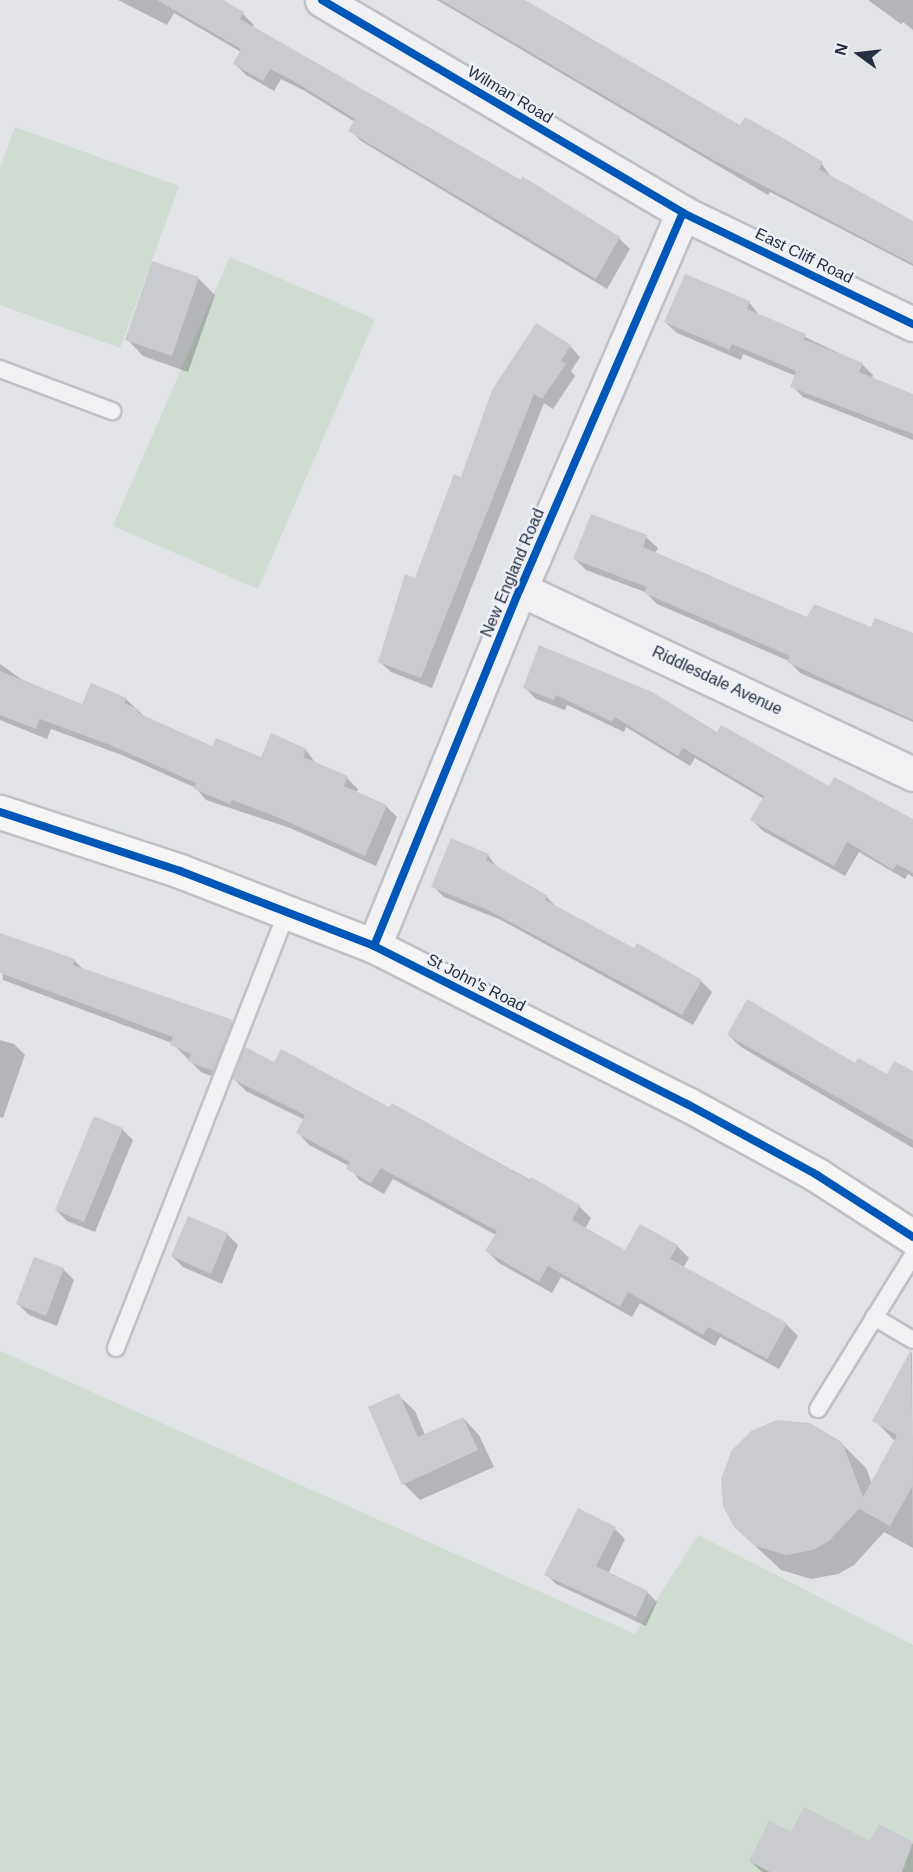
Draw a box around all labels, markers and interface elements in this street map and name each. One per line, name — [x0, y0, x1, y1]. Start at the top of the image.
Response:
north arrow — [829, 24, 889, 84]
text: N — [831, 41, 851, 57]
street label: Wilman Road — [464, 62, 556, 128]
street label: East Cliff Road — [752, 224, 856, 288]
street label: New England Road — [477, 506, 549, 640]
street label: Riddlesdale Avenue — [649, 642, 785, 720]
street label: St John's Road — [424, 950, 528, 1016]

